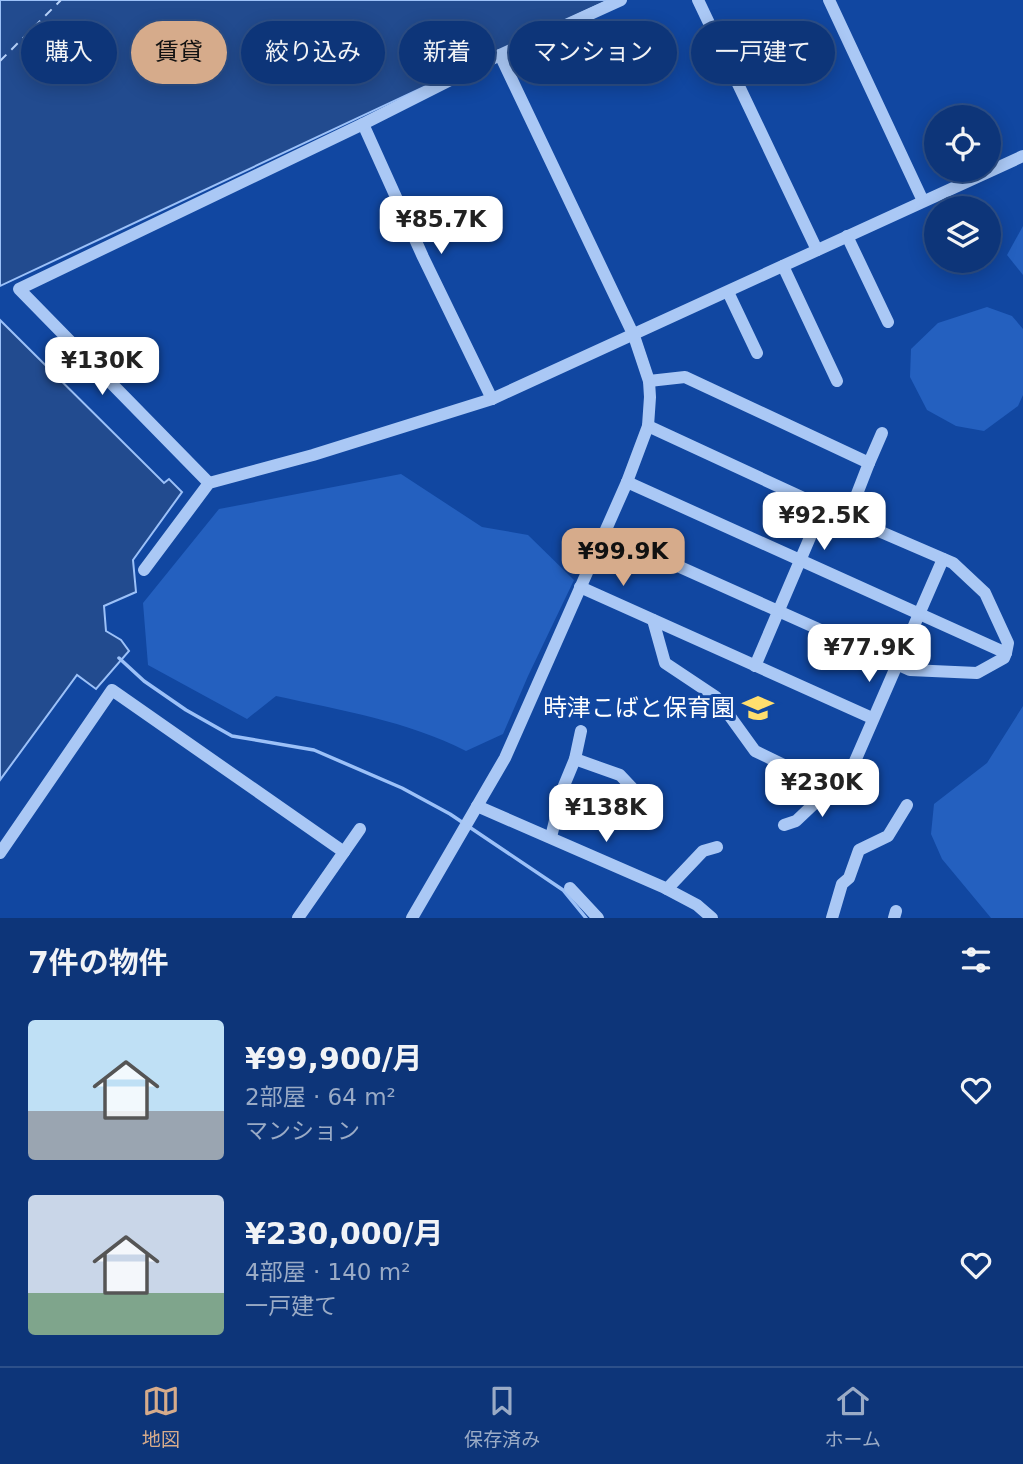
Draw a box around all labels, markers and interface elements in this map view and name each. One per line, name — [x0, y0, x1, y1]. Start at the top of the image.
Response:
chip: 購入 — [21, 21, 117, 84]
chip: 賃貸 — [131, 21, 227, 84]
chip: 絞り込み — [241, 21, 385, 84]
chip: 新着 — [399, 21, 495, 84]
chip: マンション — [509, 21, 677, 84]
chip: 一戸建て — [691, 21, 835, 84]
map controls — [924, 105, 1001, 273]
button: locate — [924, 105, 1001, 182]
pin: ¥85.7K — [384, 196, 498, 256]
button: layers — [924, 196, 1001, 273]
text: ¥85.7K — [396, 206, 486, 232]
pin: ¥130K — [53, 338, 151, 397]
text: ¥130K — [61, 347, 143, 373]
pin: ¥92.5K — [767, 492, 881, 552]
text: ¥92.5K — [779, 502, 869, 528]
pin: ¥99.9K — [566, 528, 680, 588]
text: ¥99.9K — [578, 538, 668, 564]
pin: ¥77.9K — [812, 624, 926, 684]
text: ¥77.9K — [824, 634, 914, 660]
school or university icon: 時津こばと保育園 — [741, 691, 775, 725]
place label: 時津こばと保育園 — [543, 694, 735, 722]
pin: ¥230K — [773, 760, 871, 819]
text: ¥230K — [781, 769, 863, 795]
pin: ¥138K — [557, 784, 655, 844]
text: ¥138K — [565, 794, 647, 820]
icon: filters — [957, 941, 995, 979]
text: 7件の物件 — [28, 945, 169, 980]
text: ¥99,900/月 — [245, 1041, 423, 1076]
icon: home — [84, 1048, 168, 1132]
icon: heart — [957, 1071, 995, 1109]
text: 2部屋 · 64 m² — [245, 1084, 396, 1110]
text: マンション — [245, 1118, 360, 1144]
text: ¥230,000/月 — [245, 1216, 443, 1251]
icon: home — [84, 1223, 168, 1307]
icon: heart — [957, 1246, 995, 1284]
text: 4部屋 · 140 m² — [245, 1259, 410, 1285]
text: 一戸建て — [245, 1293, 337, 1319]
tab: 地図 — [142, 1382, 180, 1451]
tab: 保存済み — [464, 1382, 540, 1451]
tab: ホーム — [824, 1382, 881, 1451]

